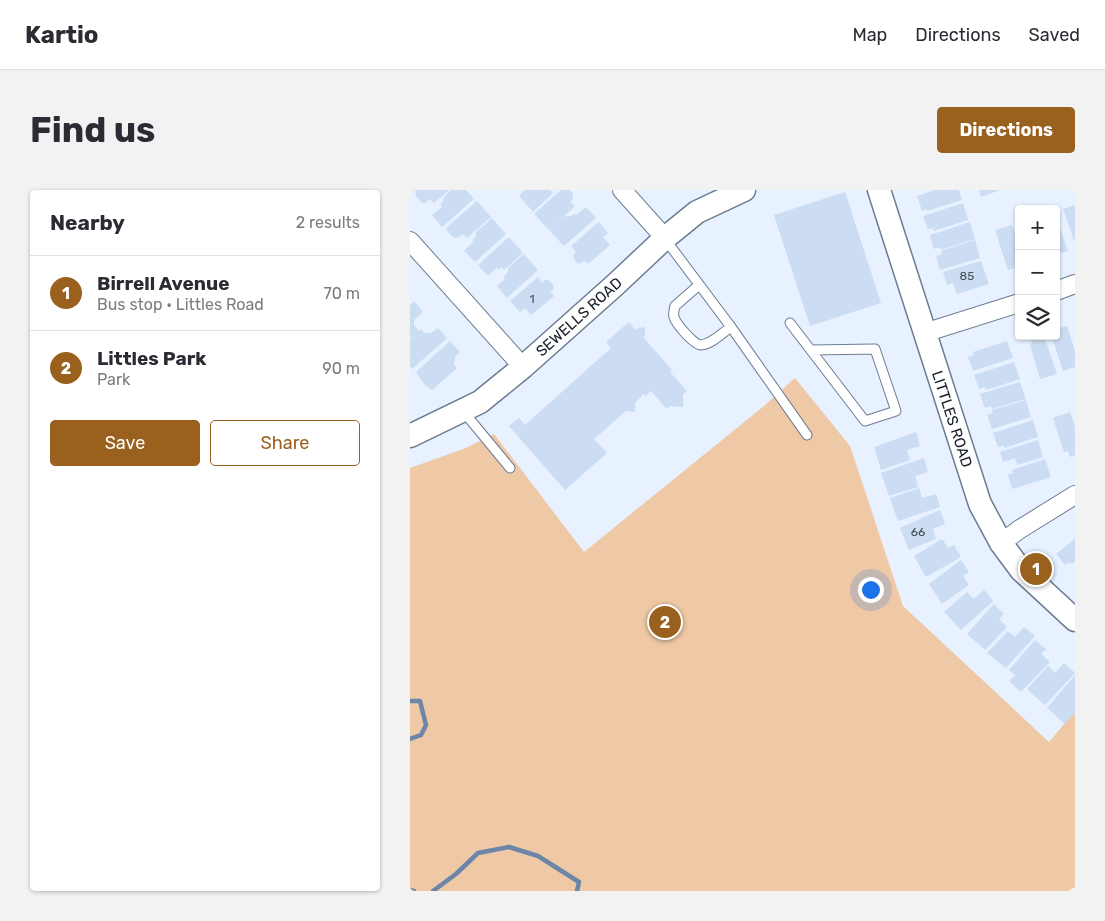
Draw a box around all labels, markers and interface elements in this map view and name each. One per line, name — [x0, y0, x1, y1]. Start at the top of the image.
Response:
text: Kartio — [25, 21, 99, 49]
text: Map — [852, 24, 887, 46]
text: Directions — [915, 24, 1001, 46]
text: Saved — [1029, 24, 1080, 46]
button: Directions — [937, 107, 1075, 153]
text: Find us — [30, 109, 155, 151]
map controls — [1015, 205, 1060, 340]
button: + — [1015, 205, 1060, 250]
text: Nearby — [50, 210, 125, 235]
text: 2 results — [296, 213, 360, 232]
button: − — [1015, 250, 1060, 295]
house number: 85 — [960, 269, 974, 283]
text: Birrell Avenue — [97, 272, 229, 295]
street label: SEWELLS ROAD — [532, 274, 626, 360]
text: 1 — [62, 284, 70, 303]
text: 70 m — [323, 284, 360, 303]
house number: 1 — [529, 292, 535, 306]
text: Bus stop · Littles Road — [97, 295, 264, 314]
button: layers — [1015, 295, 1060, 340]
text: Littles Park — [97, 347, 206, 370]
text: 2 — [61, 359, 71, 378]
text: 90 m — [322, 359, 360, 378]
street label: LITTLES ROAD — [928, 368, 976, 470]
text: Park — [97, 370, 130, 389]
button: Save — [50, 420, 200, 466]
button: Share — [210, 420, 360, 466]
house number: 66 — [911, 525, 925, 539]
pin: 1 — [1020, 550, 1052, 588]
your location — [858, 577, 884, 603]
pin: 2 — [649, 603, 681, 641]

